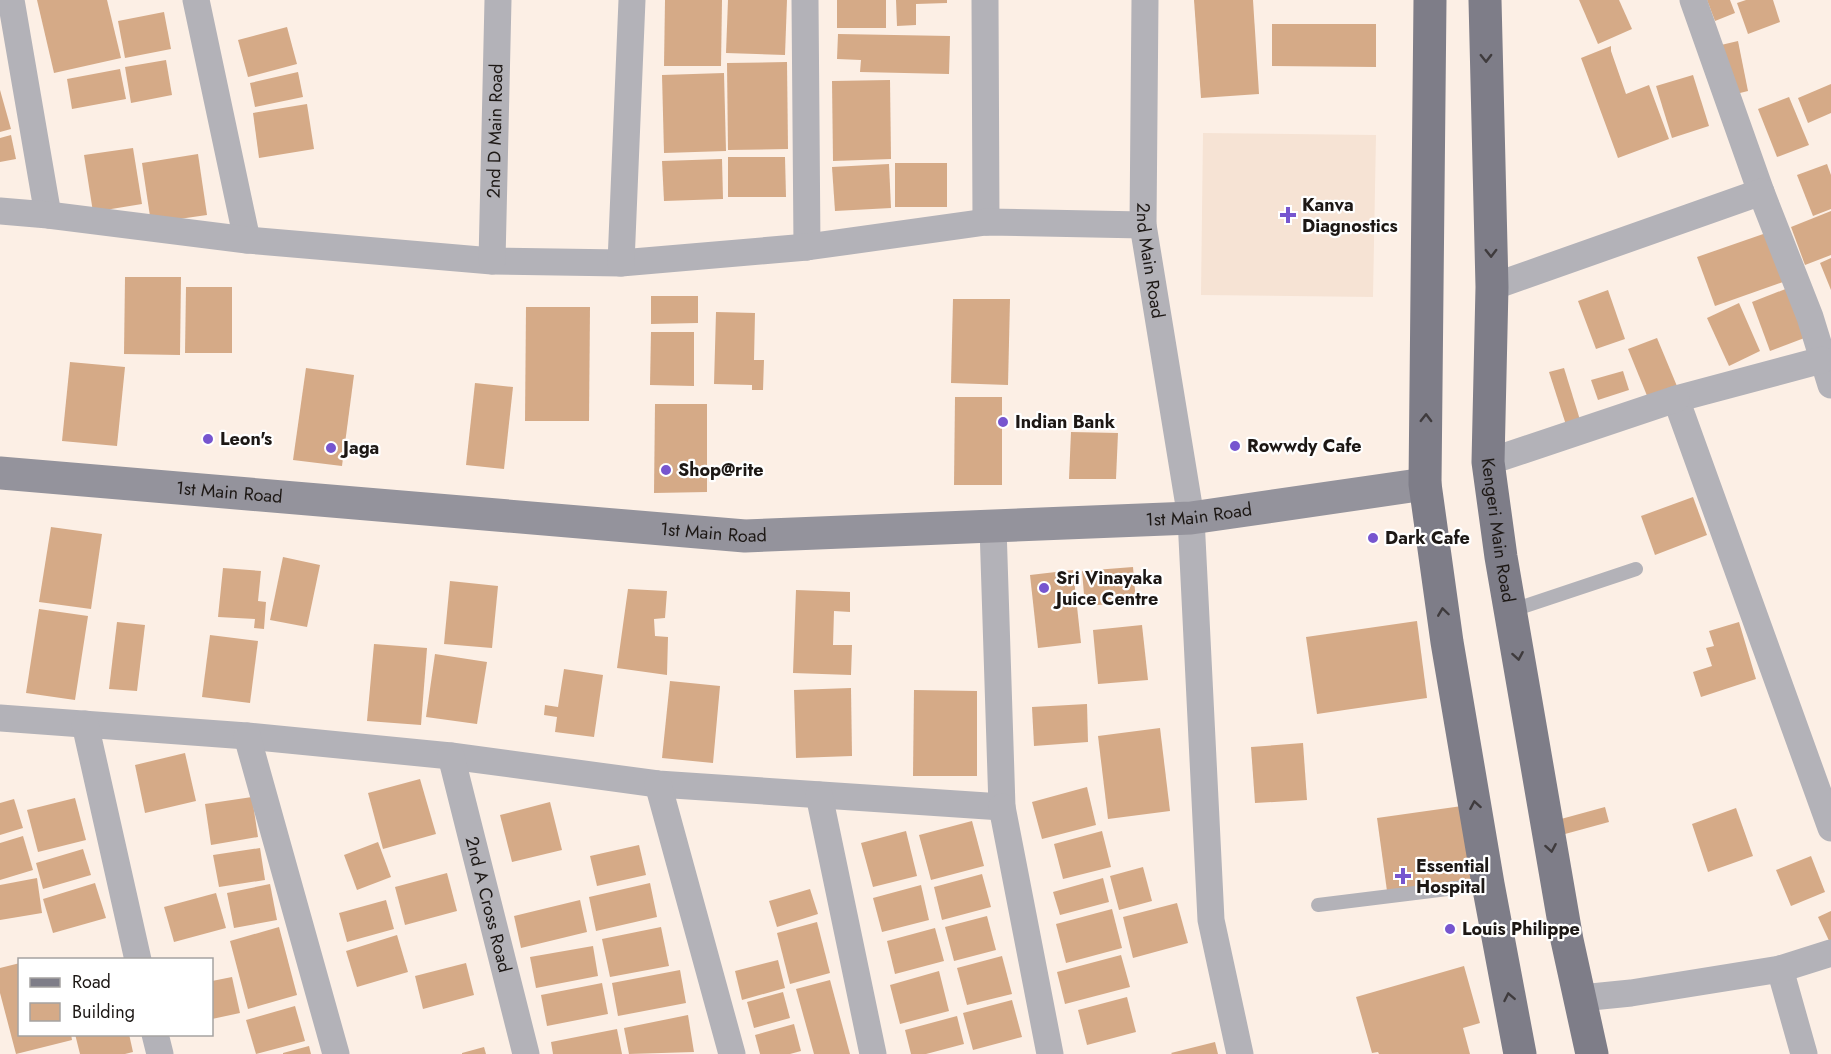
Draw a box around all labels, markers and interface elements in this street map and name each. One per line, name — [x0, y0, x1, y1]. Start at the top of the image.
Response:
one-way arrow — [1480, 54, 1493, 63]
street label: 2nd D Main Road — [480, 63, 510, 199]
place label: Kanva Diagnostics — [1302, 192, 1398, 239]
street label: 2nd Main Road — [1130, 202, 1171, 320]
marker: Kanva Diagnostics — [1279, 206, 1297, 224]
one-way arrow — [1485, 249, 1498, 258]
place label: Indian Bank — [1015, 409, 1116, 435]
one-way arrow — [1420, 414, 1432, 423]
marker: Indian Bank — [996, 415, 1010, 429]
place label: Leon's — [220, 426, 272, 452]
marker: Leon's — [201, 432, 215, 446]
place label: Rowwdy Cafe — [1247, 433, 1362, 459]
place label: Jaga — [340, 435, 379, 461]
marker: Rowwdy Cafe — [1228, 439, 1242, 453]
marker: Jaga — [324, 441, 338, 455]
street label: Kengeri Main Road — [1475, 456, 1522, 604]
place label: Shop@rite — [678, 457, 763, 483]
marker: Shop@rite — [659, 463, 673, 477]
street label: 1st Main Road — [175, 475, 283, 510]
street label: 1st Main Road — [1145, 496, 1254, 533]
street label: 1st Main Road — [659, 516, 767, 549]
place label: Dark Cafe — [1385, 525, 1470, 551]
marker: Dark Cafe — [1366, 531, 1380, 545]
place label: Sri Vinayaka Juice Centre — [1053, 565, 1162, 612]
marker: Sri Vinayaka Juice Centre — [1037, 581, 1051, 595]
one-way arrow — [1438, 608, 1450, 617]
one-way arrow — [1511, 651, 1524, 661]
one-way arrow — [1469, 800, 1481, 809]
street label: 2nd A Cross Road — [459, 834, 518, 975]
one-way arrow — [1544, 843, 1557, 853]
place label: Essential Hospital — [1416, 853, 1489, 900]
marker: Essential Hospital — [1394, 867, 1412, 885]
place label: Louis Philippe — [1462, 916, 1580, 942]
marker: Louis Philippe — [1443, 922, 1457, 936]
legend — [18, 958, 213, 1036]
text: Road — [72, 969, 111, 995]
one-way arrow — [1503, 992, 1516, 1002]
text: Building — [72, 999, 135, 1025]

